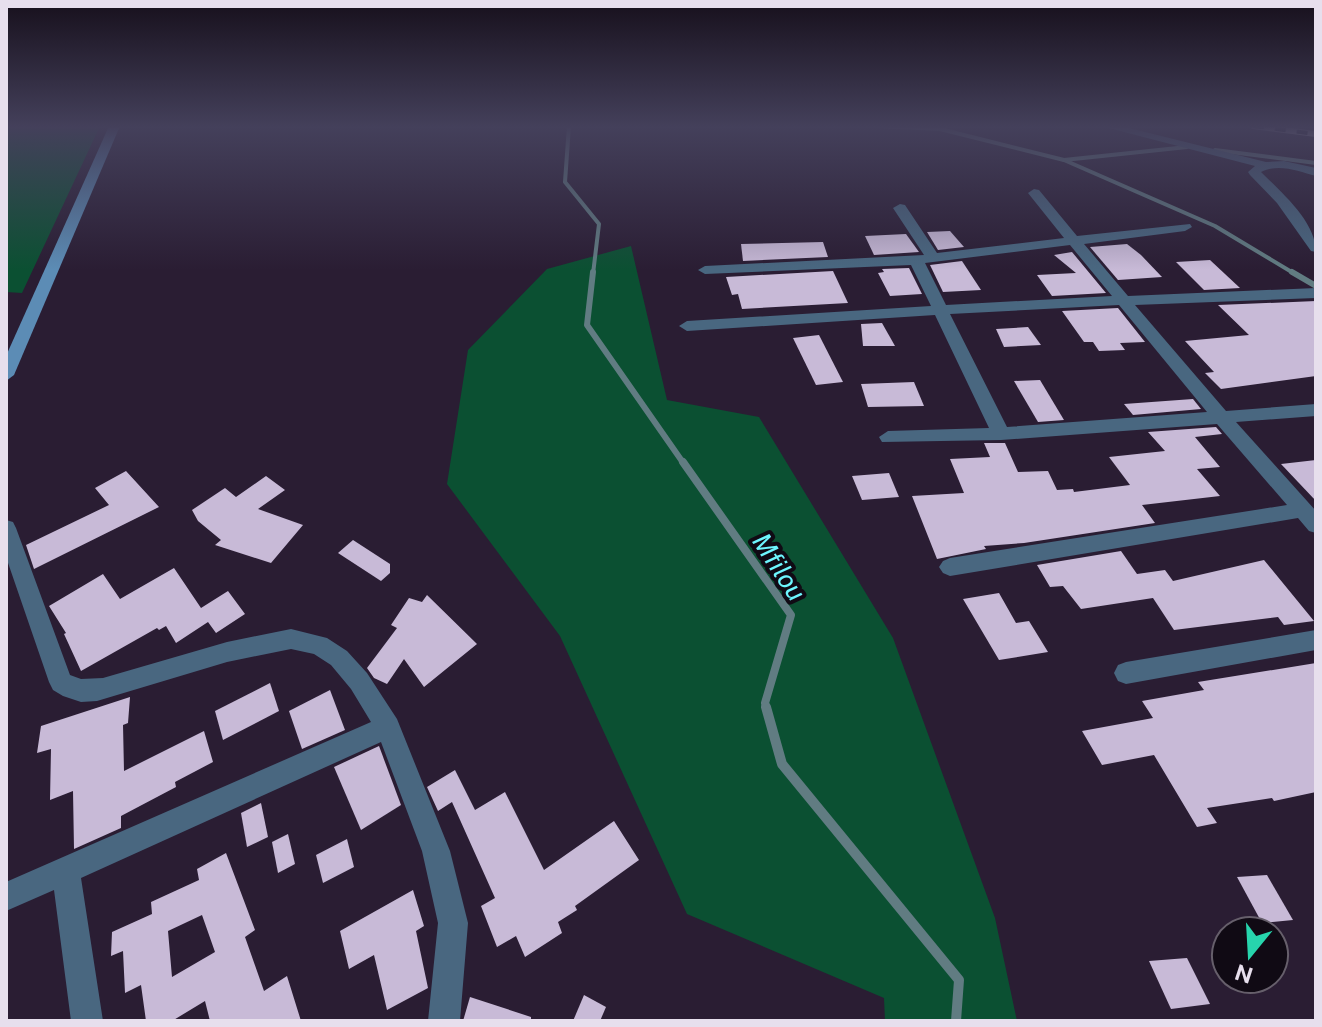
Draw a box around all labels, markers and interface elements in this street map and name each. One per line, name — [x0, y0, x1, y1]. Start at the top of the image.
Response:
water label: Mfilou — [746, 527, 813, 606]
north arrow — [1210, 915, 1290, 995]
text: N — [1232, 959, 1256, 989]

